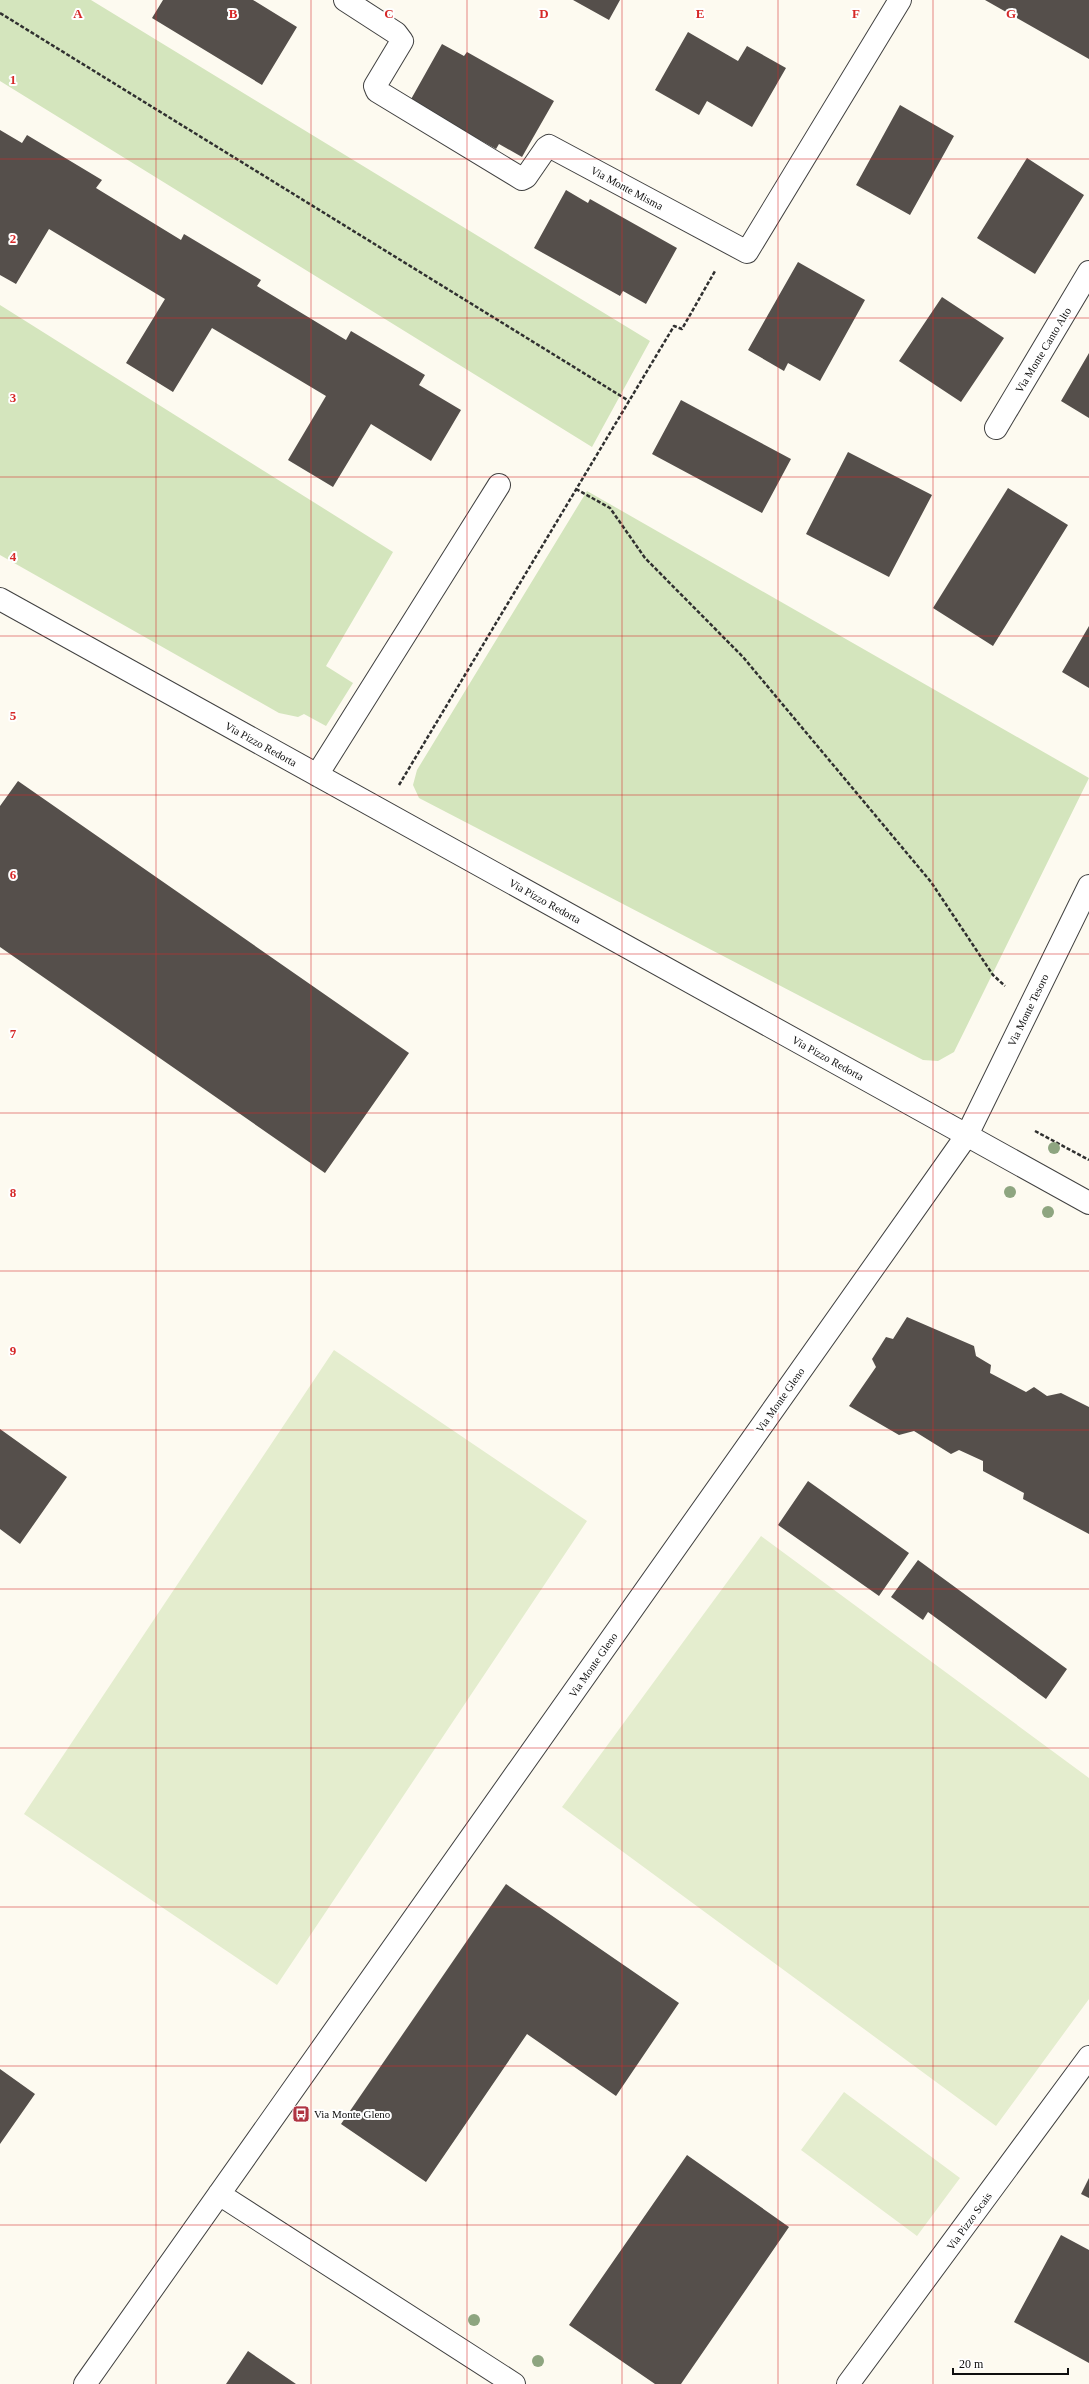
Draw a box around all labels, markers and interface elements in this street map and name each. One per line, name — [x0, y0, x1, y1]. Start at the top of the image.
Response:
text: A — [73, 6, 83, 21]
text: B — [229, 6, 238, 21]
text: C — [384, 6, 394, 21]
text: D — [539, 6, 549, 21]
text: E — [696, 6, 704, 21]
text: F — [852, 6, 860, 21]
text: G — [1006, 6, 1016, 21]
text: 1 — [10, 72, 16, 87]
street label: Via Monte Misma — [589, 164, 665, 212]
text: 2 — [10, 231, 16, 246]
street label: Via Monte Canto Alto — [1013, 305, 1073, 395]
text: 3 — [10, 390, 17, 405]
text: 4 — [10, 549, 17, 564]
text: 5 — [10, 708, 17, 723]
street label: Via Pizzo Redorta — [223, 719, 299, 769]
text: 6 — [10, 867, 17, 882]
street label: Via Pizzo Redorta — [507, 876, 583, 926]
street label: Via Monte Tesoro — [1005, 971, 1051, 1048]
text: 7 — [10, 1026, 17, 1041]
street label: Via Pizzo Redorta — [790, 1033, 866, 1083]
text: 8 — [10, 1185, 17, 1200]
text: 9 — [10, 1343, 17, 1358]
street label: Via Monte Gleno — [753, 1365, 807, 1435]
street label: Via Monte Gleno — [566, 1630, 620, 1700]
bus stop icon: Via Monte Gleno — [291, 2104, 311, 2124]
place label: Via Monte Gleno — [314, 2108, 391, 2120]
street label: Via Pizzo Scais — [944, 2190, 994, 2252]
scale bar — [953, 2350, 1068, 2376]
text: 20 m — [959, 2357, 984, 2371]

